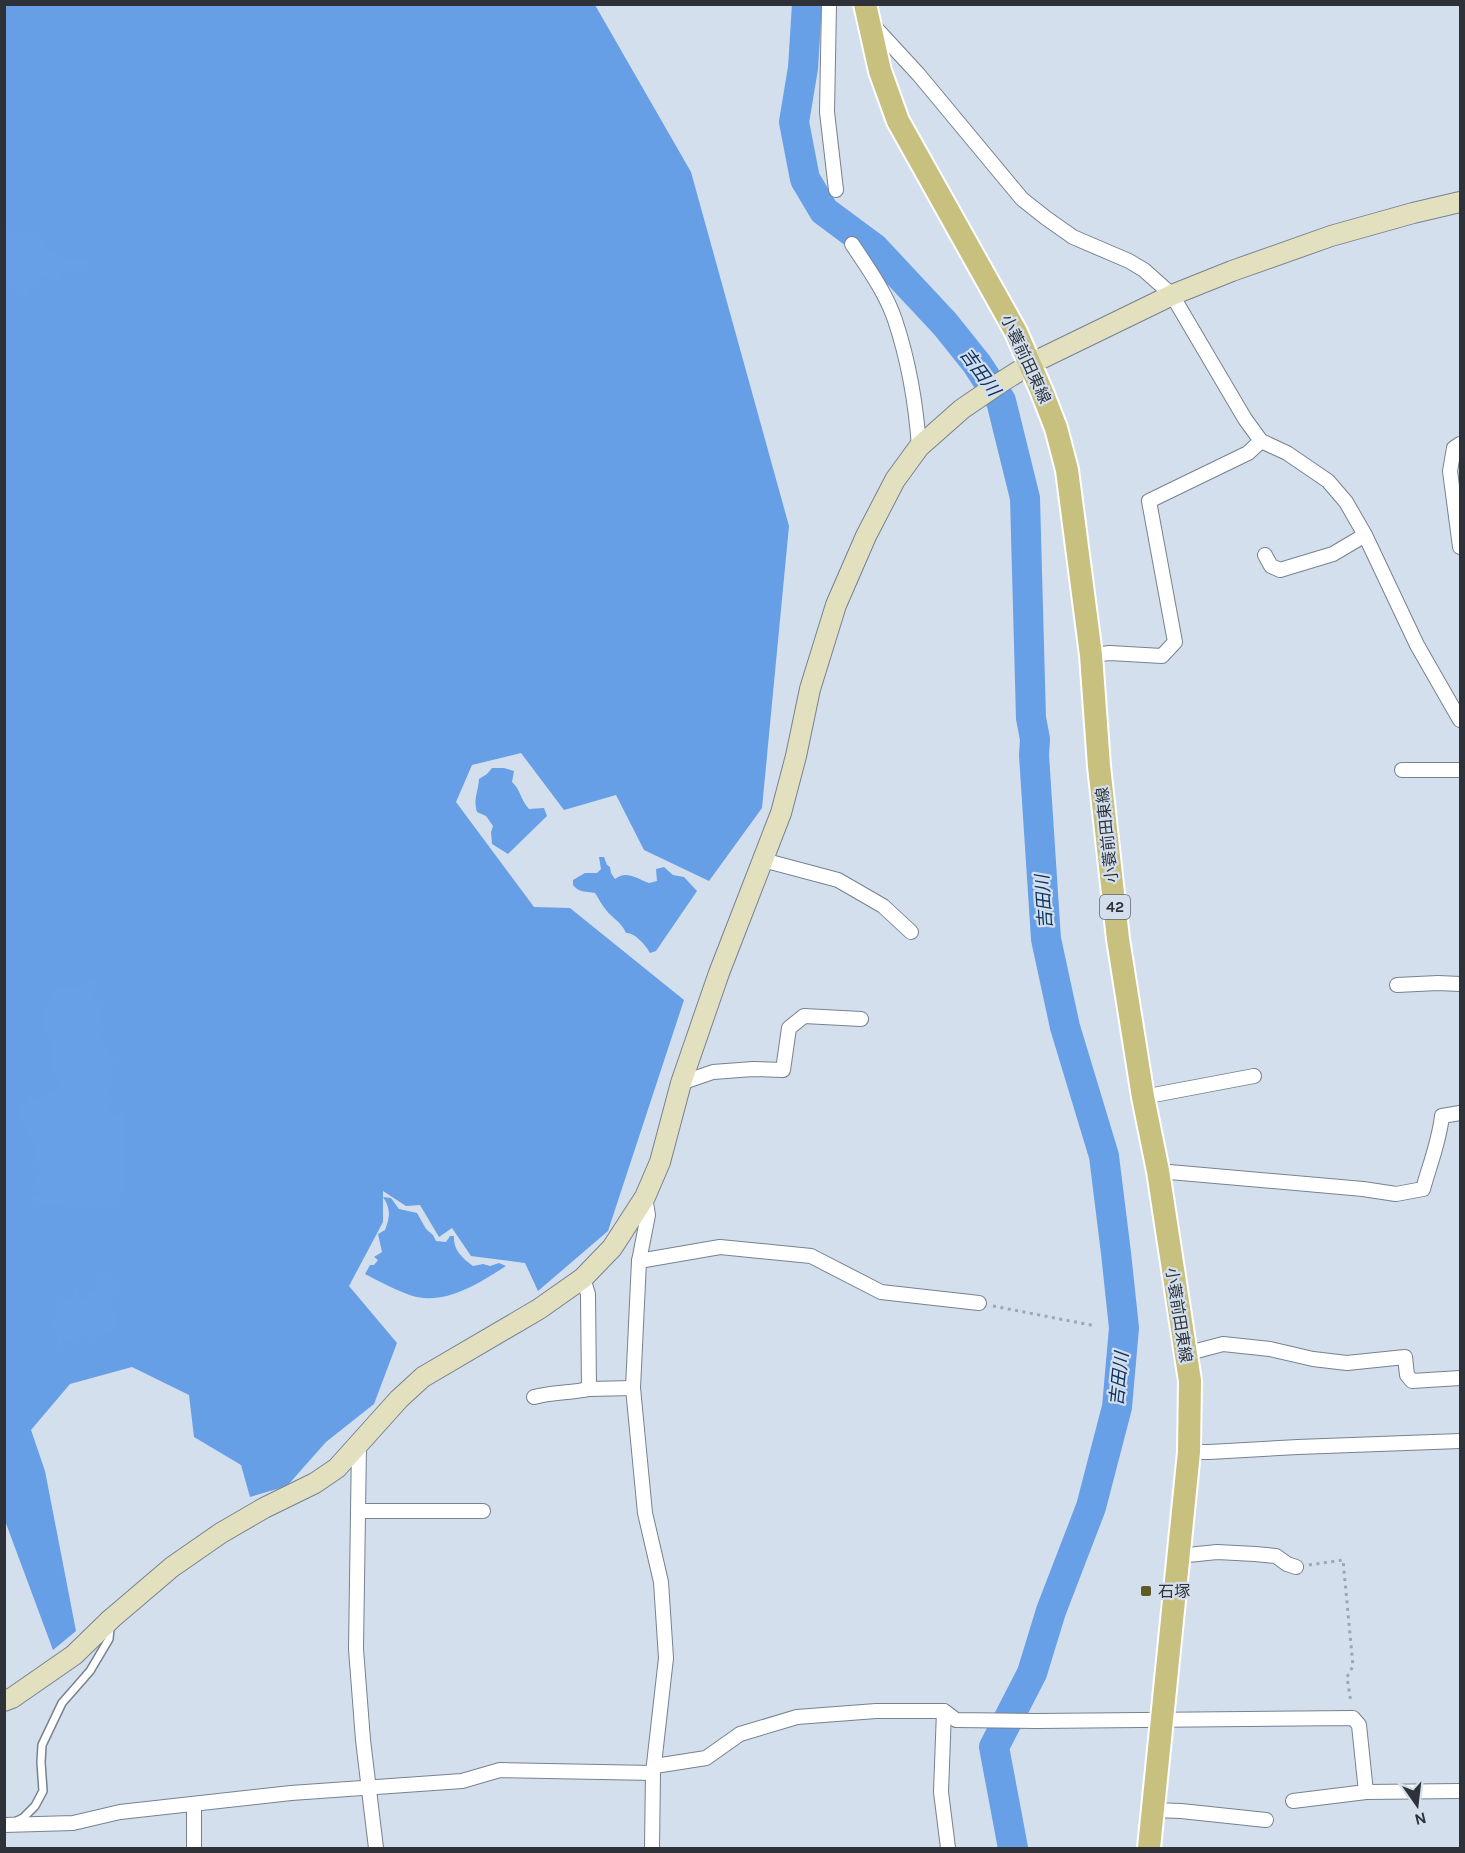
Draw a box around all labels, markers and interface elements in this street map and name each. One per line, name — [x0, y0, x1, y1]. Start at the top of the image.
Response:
street label: 小蓑前田東線 — [997, 311, 1055, 407]
water label: 吉田川 — [955, 344, 1006, 402]
street label: 小蓑前田東線 — [1093, 786, 1121, 884]
water label: 吉田川 — [1031, 872, 1057, 930]
road number: 42 — [1100, 895, 1130, 919]
street label: 小蓑前田東線 — [1162, 1266, 1196, 1364]
water label: 吉田川 — [1105, 1349, 1133, 1407]
place label: 石塚 — [1158, 1582, 1190, 1601]
marker: 石塚 — [1139, 1584, 1153, 1598]
north arrow — [1387, 1775, 1447, 1835]
text: N — [1413, 1808, 1428, 1830]

